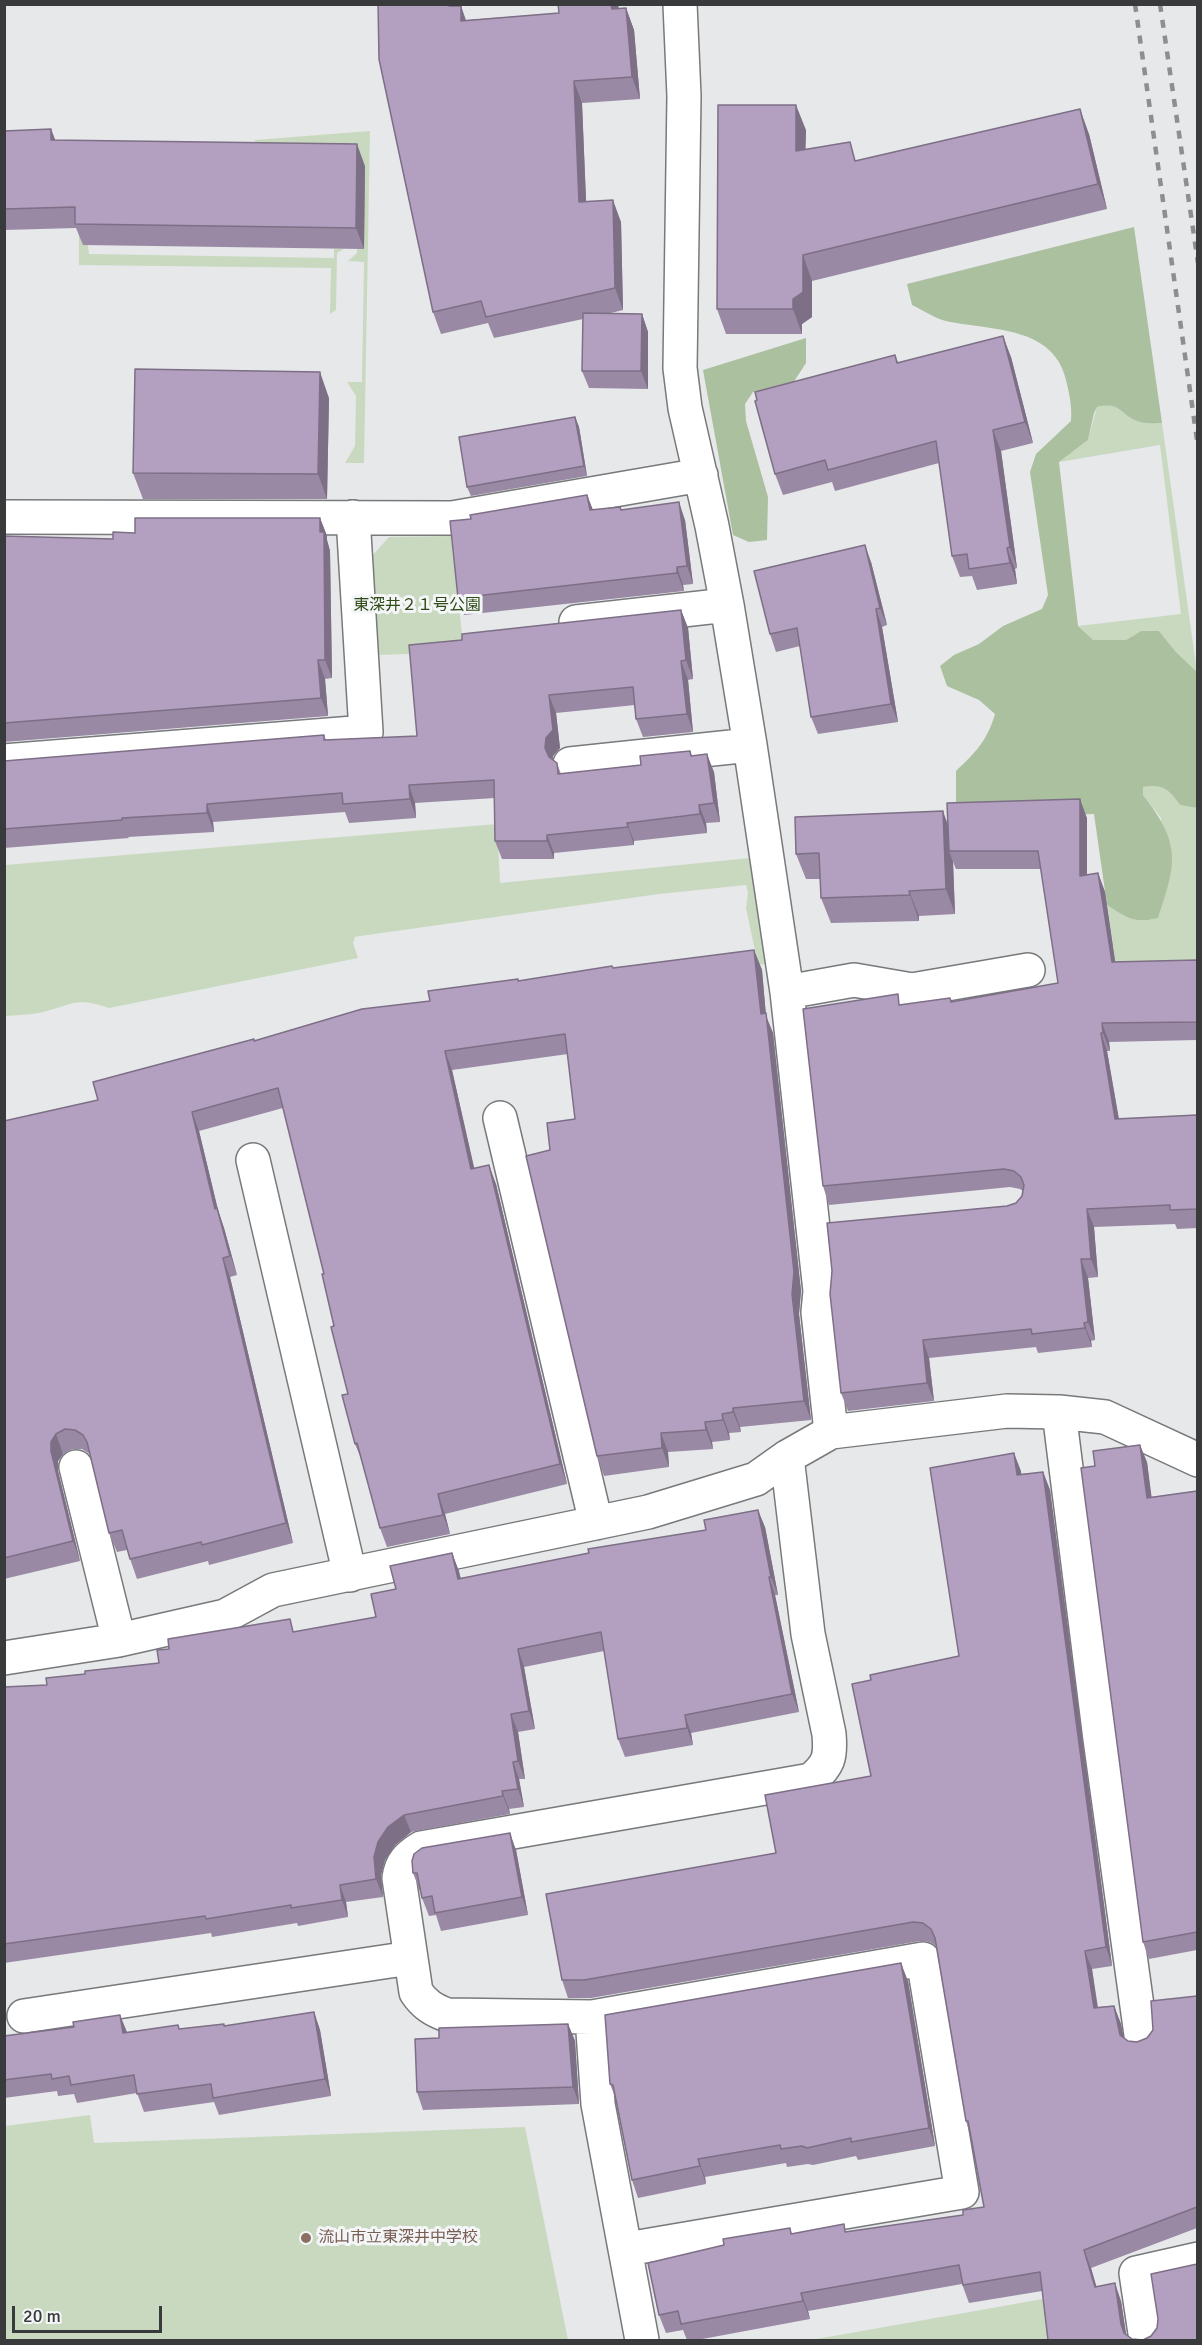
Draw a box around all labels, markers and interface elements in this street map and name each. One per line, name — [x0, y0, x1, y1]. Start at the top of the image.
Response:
park label: 東深井２１号公園 — [353, 596, 481, 616]
place label: 流山市立東深井中学校 — [318, 2228, 478, 2248]
marker: 流山市立東深井中学校 — [299, 2231, 313, 2245]
scale bar — [15, 2294, 165, 2332]
text: 20 m — [23, 2305, 61, 2327]

